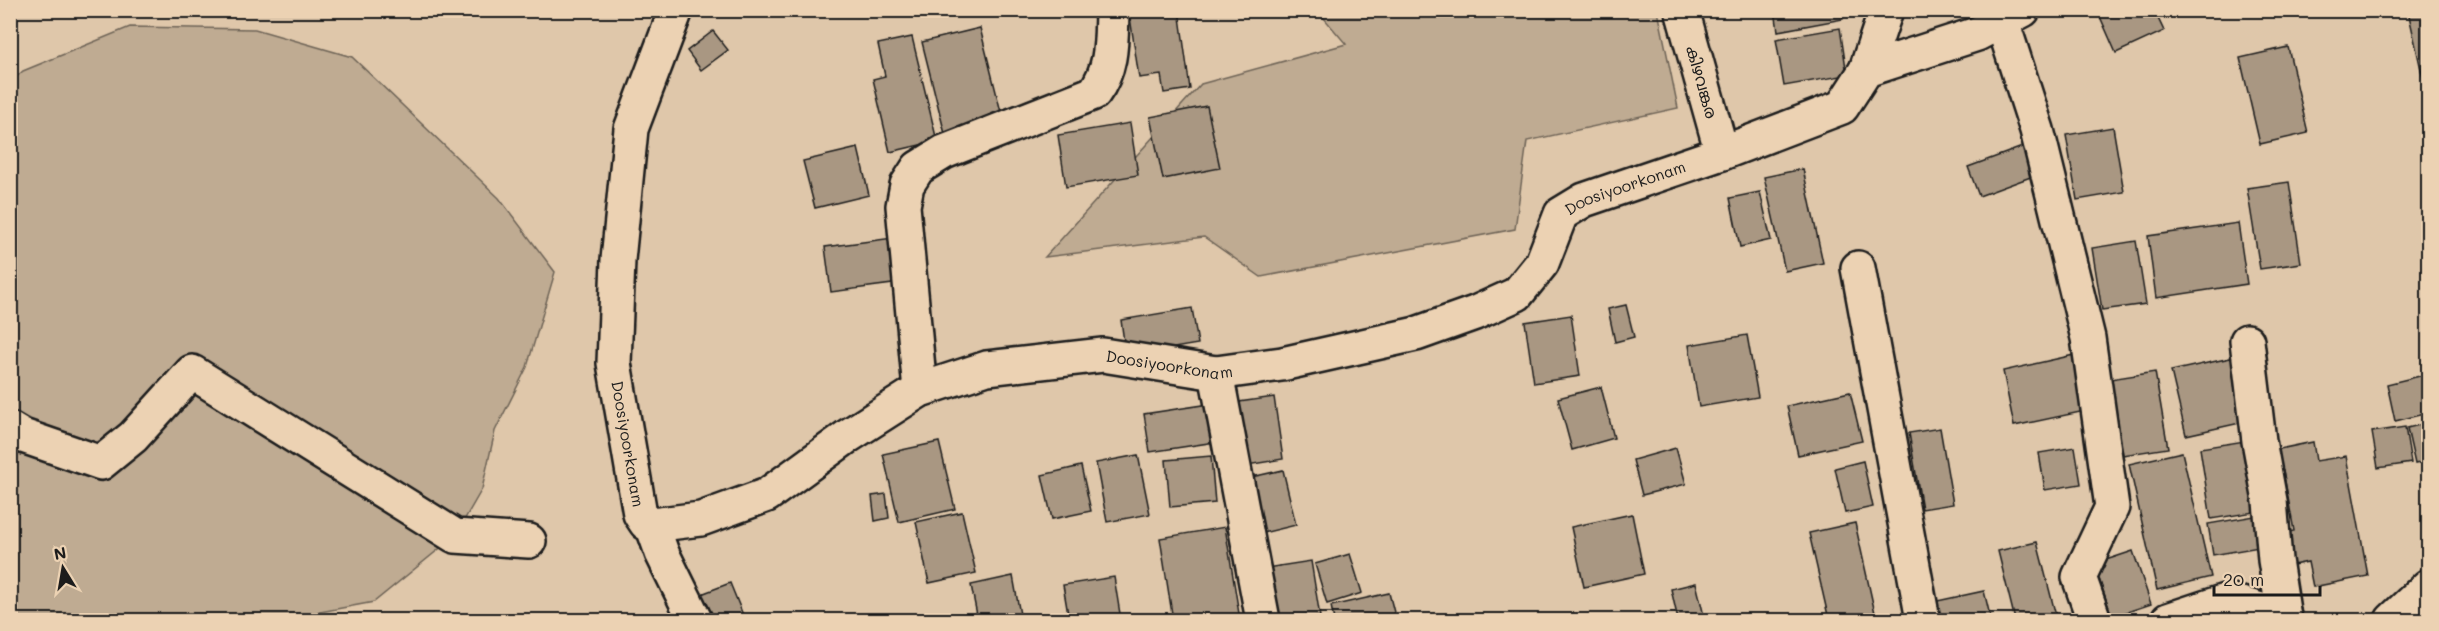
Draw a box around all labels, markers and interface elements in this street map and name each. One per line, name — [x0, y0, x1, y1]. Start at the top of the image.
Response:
street label: കിഴവങ്കര — [1682, 43, 1723, 121]
street label: Doosiyoorkonam — [1560, 155, 1688, 219]
street label: Doosiyoorkonam — [1105, 345, 1234, 383]
street label: Doosiyoorkonam — [607, 379, 650, 508]
north arrow — [33, 538, 93, 598]
text: N — [52, 541, 68, 564]
scale bar — [2214, 559, 2320, 597]
text: 20 m — [2223, 567, 2264, 591]

